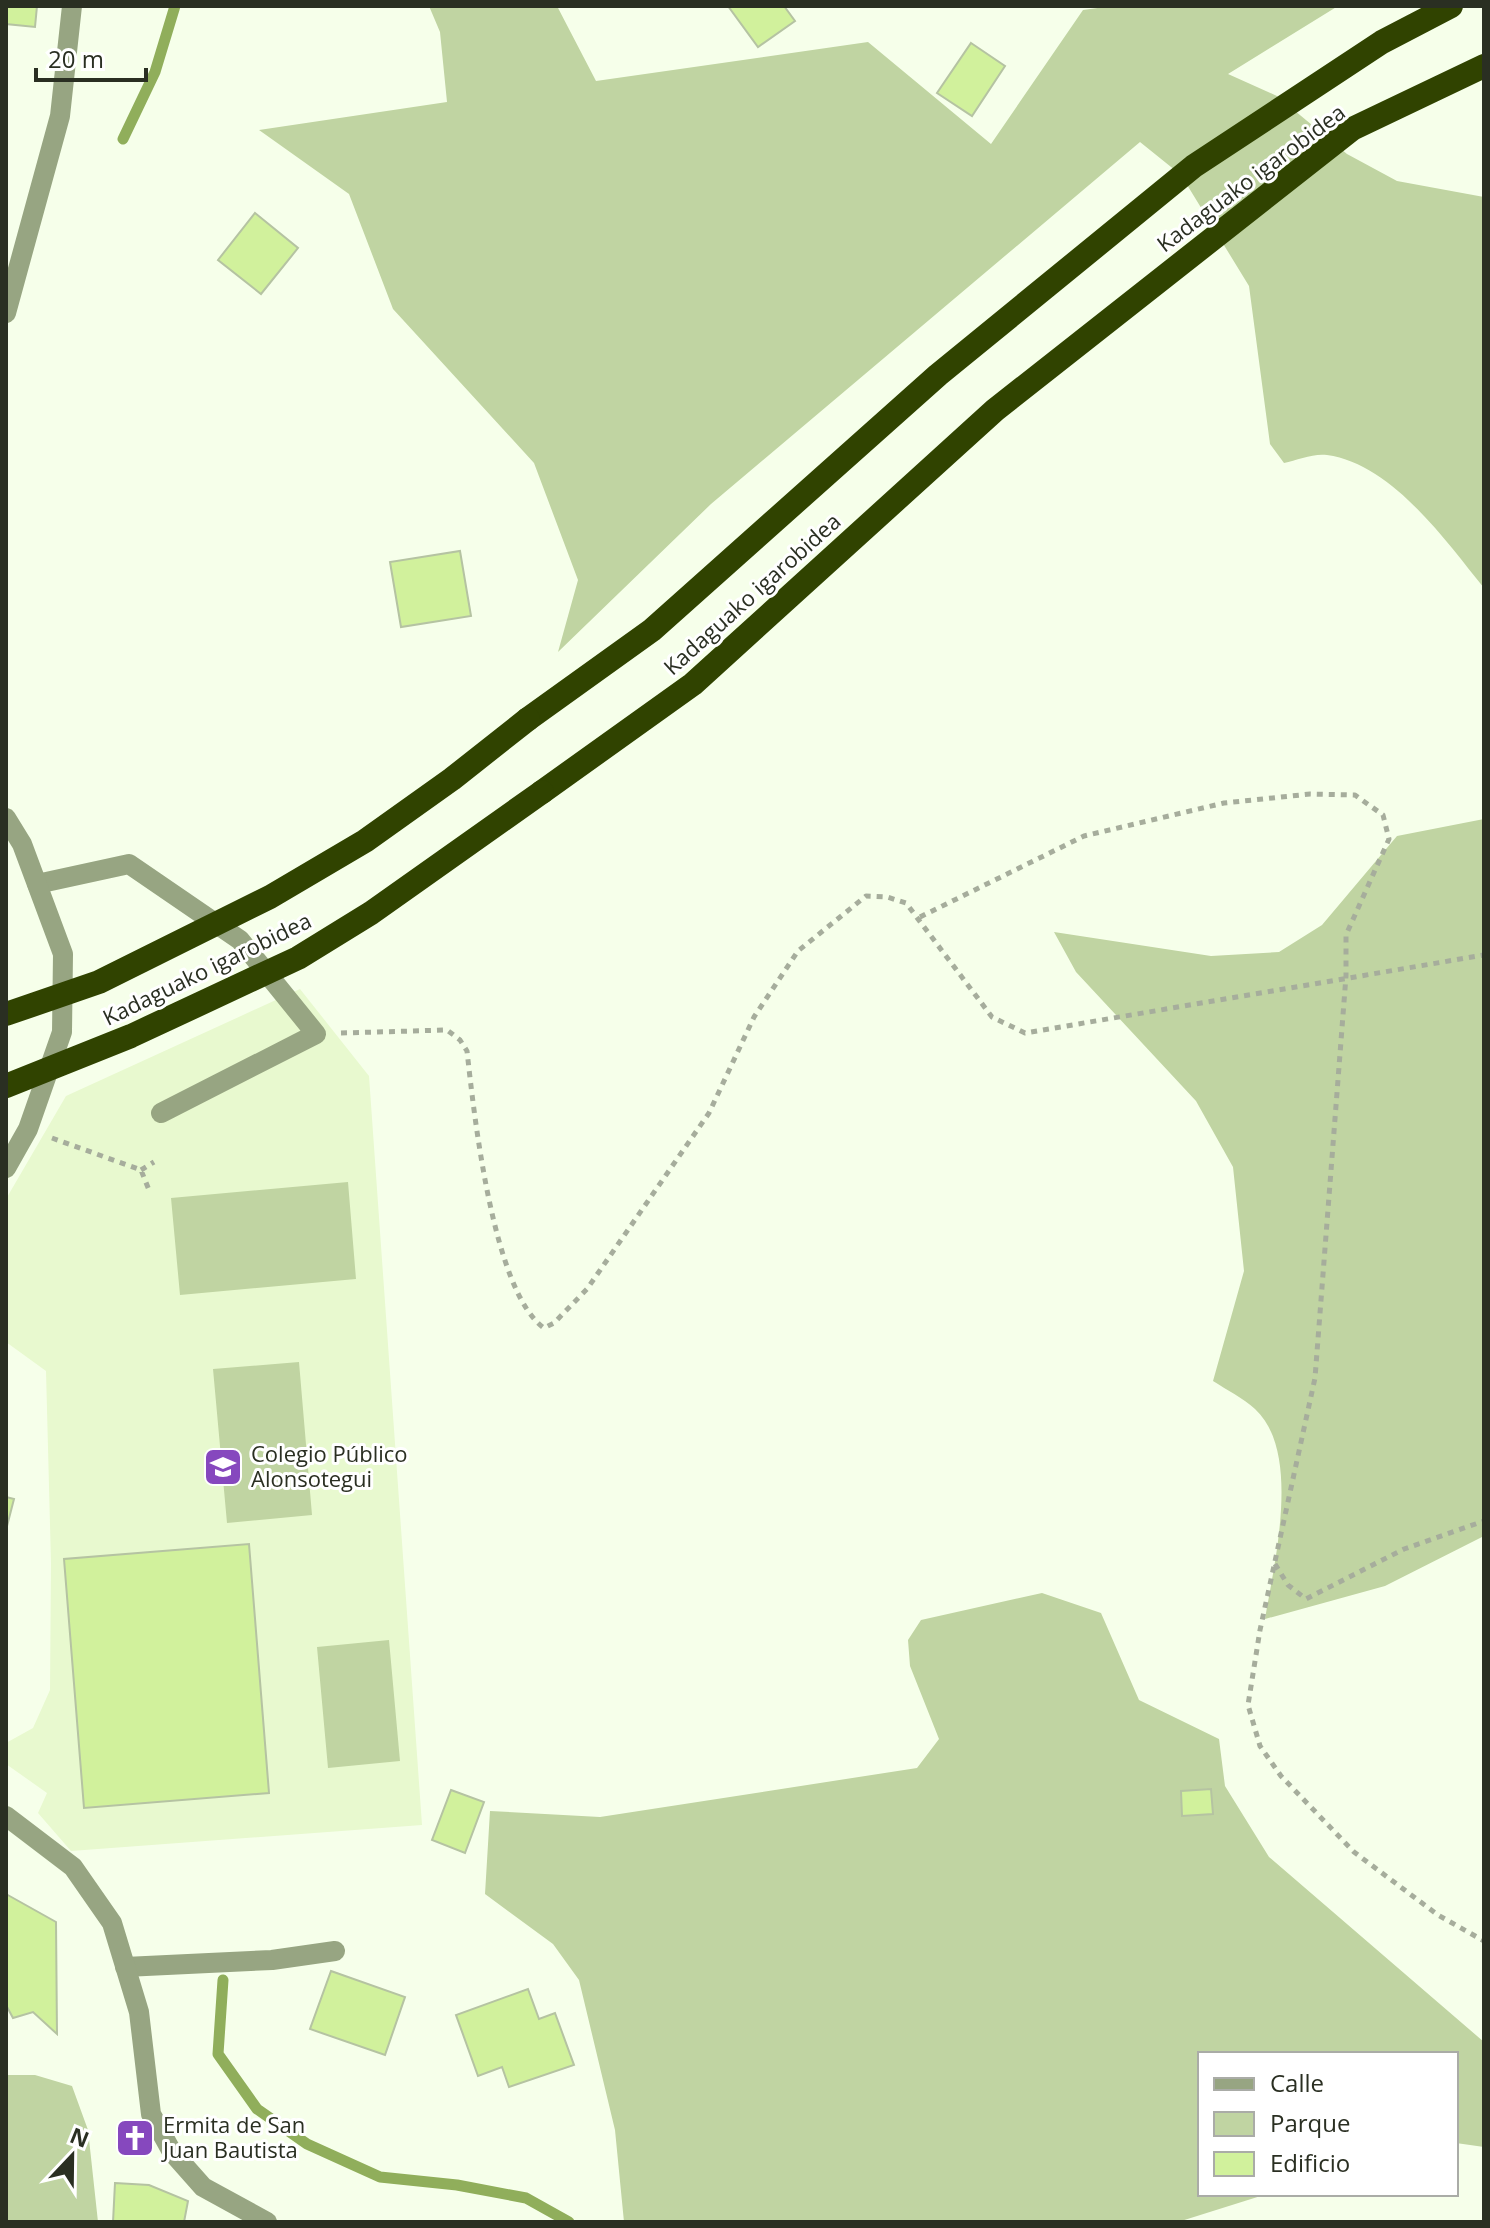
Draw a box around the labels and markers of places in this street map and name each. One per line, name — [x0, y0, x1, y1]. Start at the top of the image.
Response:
place label: Colegio Público Alonsotegui — [251, 1438, 408, 1493]
school or university icon: Colegio Público Alonsotegui — [202, 1446, 244, 1488]
place label: Ermita de San Juan Bautista — [161, 2109, 305, 2164]
church icon: Ermita de San Juan Bautista — [114, 2117, 156, 2159]

